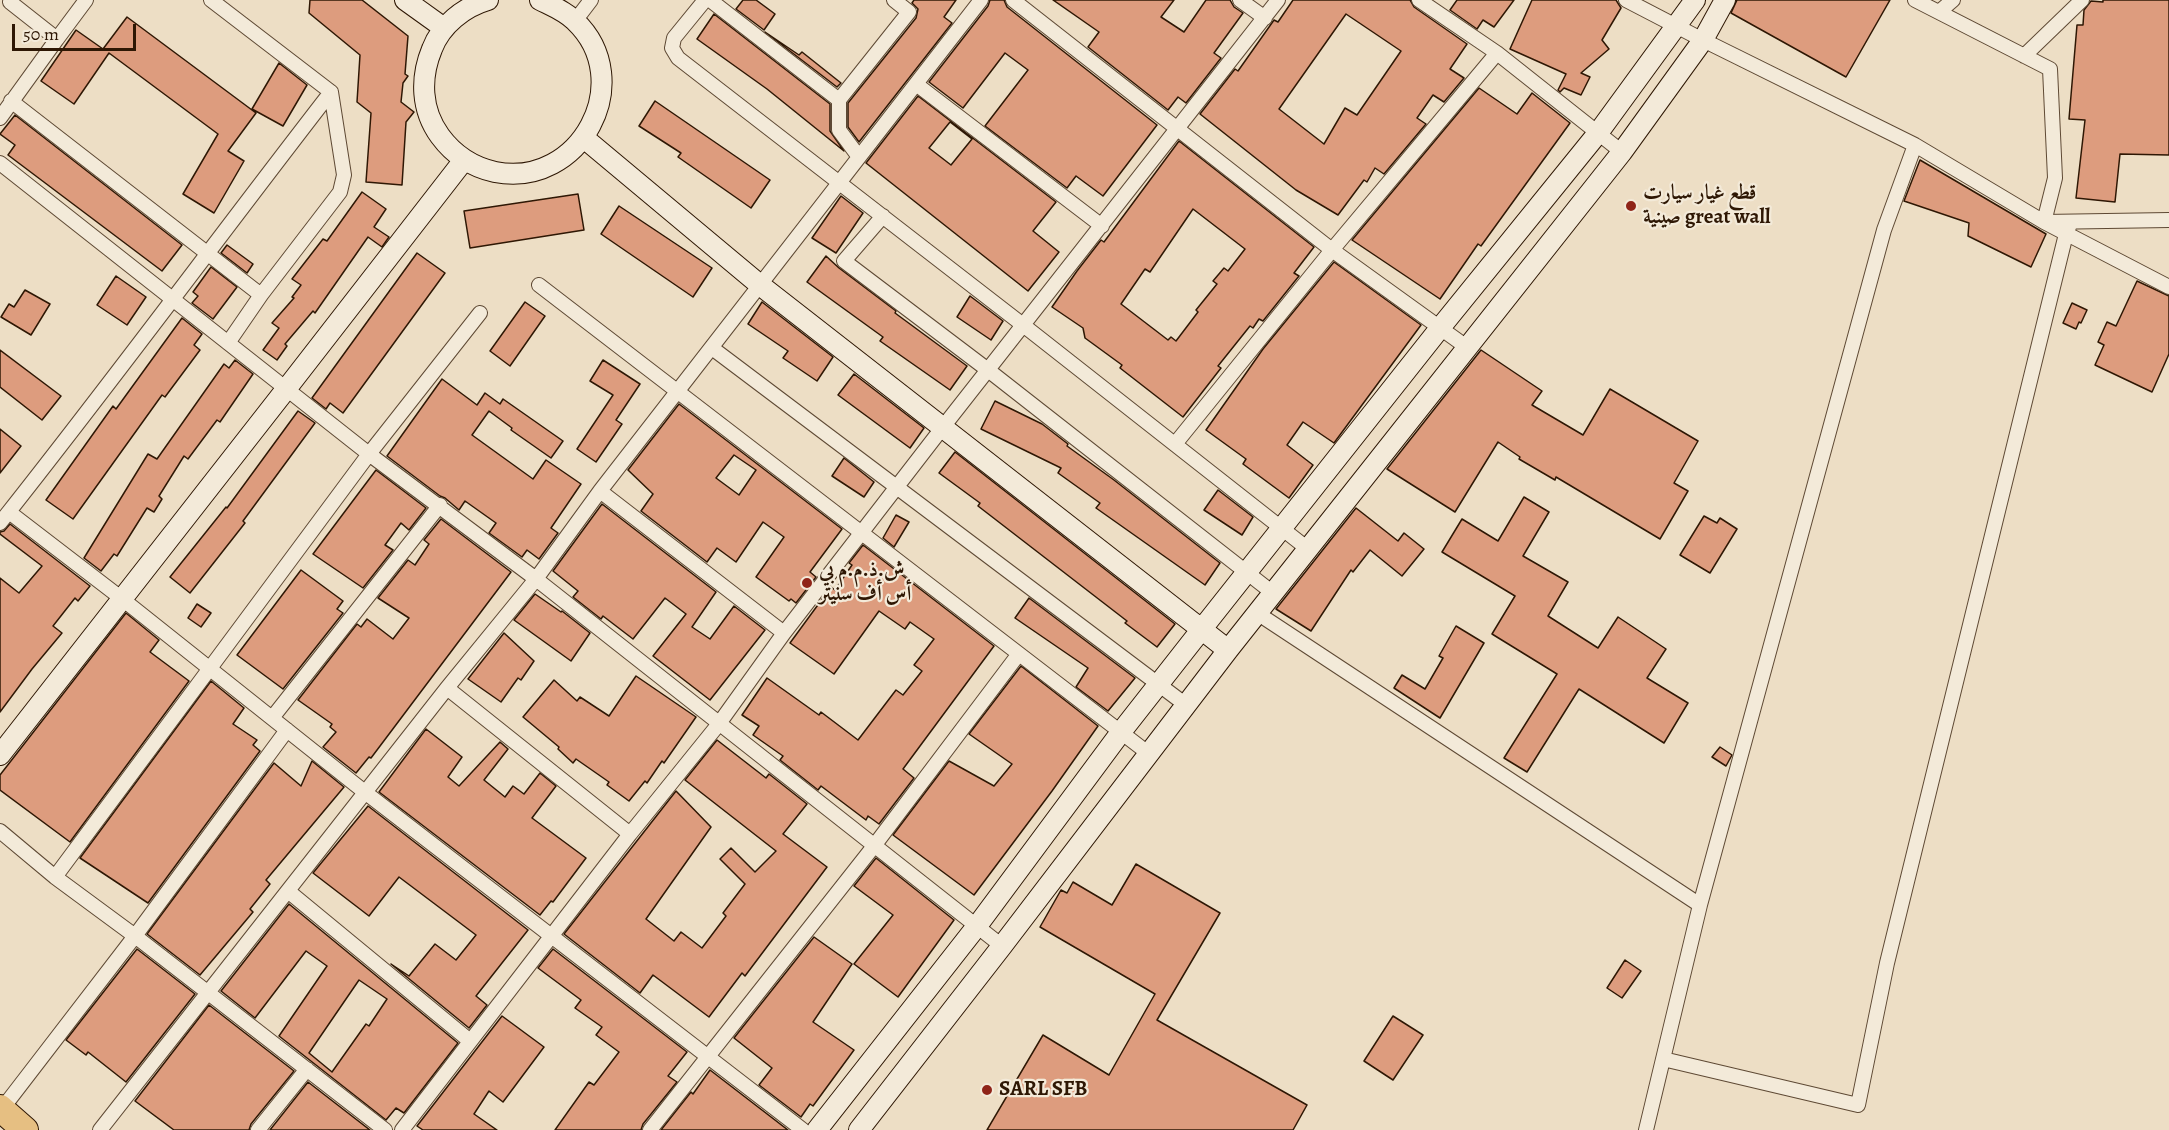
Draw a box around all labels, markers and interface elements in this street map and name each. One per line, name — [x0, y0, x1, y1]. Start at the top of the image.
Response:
scale bar — [15, 12, 140, 50]
text: 50 m — [23, 22, 59, 46]
place label: قطع غيار سيارت صينية great wall — [1643, 181, 1771, 231]
marker: قطع غيار سيارت صينية great wall — [1624, 199, 1638, 213]
place label: ش.ذ.م.م بي أس أف سنيتر — [819, 558, 911, 608]
marker: ش.ذ.م.م بي أس أف سنيتر — [800, 576, 814, 590]
place label: SARL SFB — [999, 1077, 1087, 1103]
marker: SARL SFB — [980, 1083, 994, 1097]

